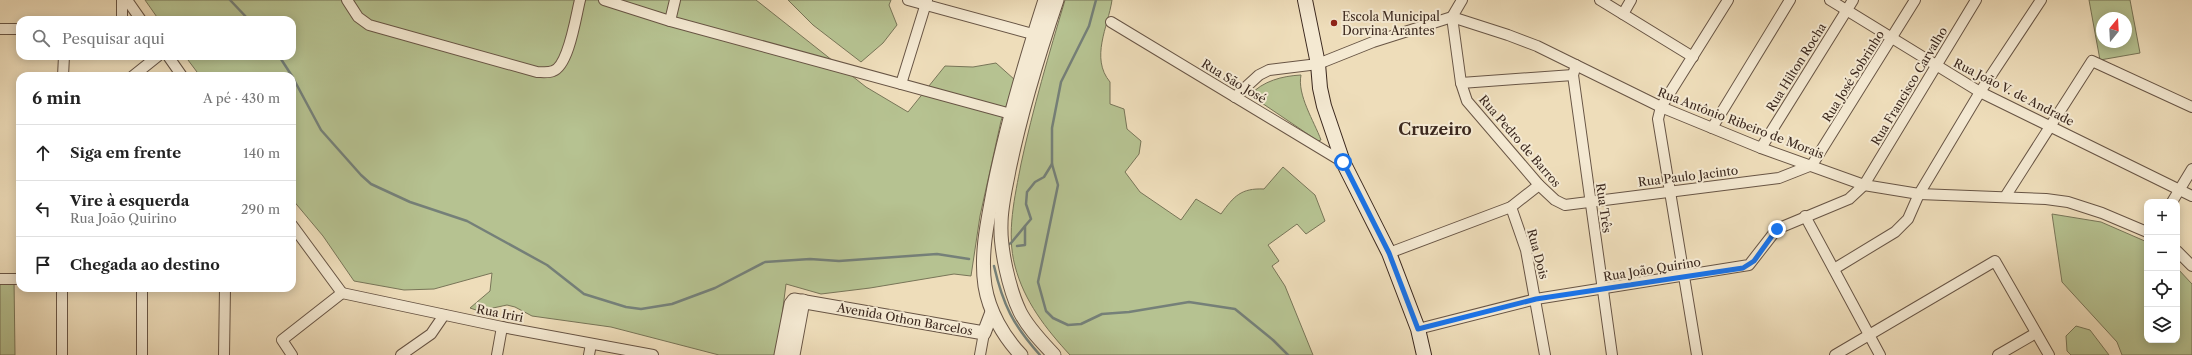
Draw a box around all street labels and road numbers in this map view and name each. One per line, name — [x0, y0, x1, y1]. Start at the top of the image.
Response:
street label: Rua Hilton Rocha — [1763, 19, 1830, 114]
street label: Rua Francisco Carvalho — [1868, 24, 1950, 148]
street label: Rua José Sobrinho — [1819, 27, 1887, 125]
street label: Rua João V. de Andrade — [1951, 55, 2077, 129]
street label: Rua São José — [1199, 56, 1269, 106]
street label: Rua Antônio Ribeiro de Morais — [1656, 84, 1826, 162]
street label: Rua Pedro de Barros — [1476, 92, 1564, 190]
street label: Rua Paulo Jacinto — [1637, 162, 1739, 190]
street label: Rua Três — [1593, 182, 1615, 234]
street label: Rua Dois — [1524, 227, 1552, 281]
street label: Rua João Quirino — [1602, 254, 1702, 284]
street label: Avenida Othon Barcelos — [835, 300, 974, 338]
street label: Rua Iriri — [475, 301, 525, 325]

